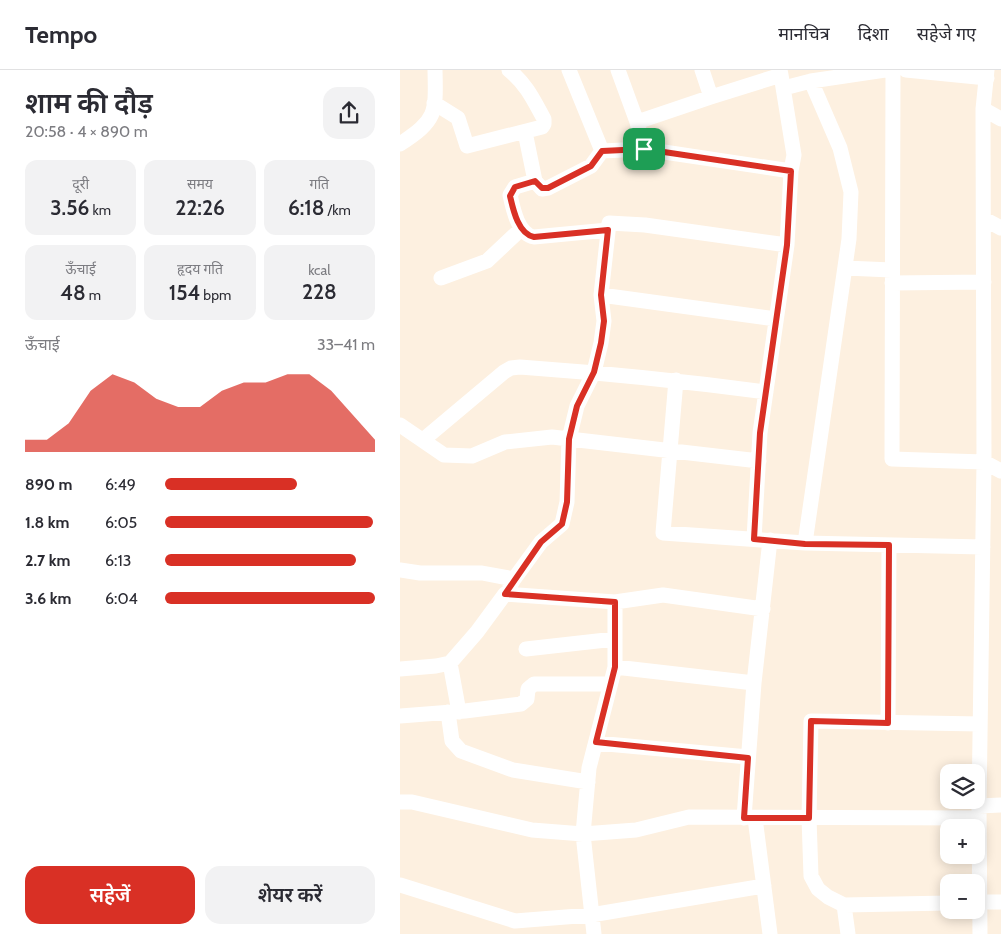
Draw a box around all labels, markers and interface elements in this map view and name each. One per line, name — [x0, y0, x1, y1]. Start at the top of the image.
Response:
text: Tempo — [25, 20, 97, 49]
text: मानचित्र — [778, 23, 830, 45]
text: दिशा — [858, 23, 889, 45]
text: सहेजे गए — [917, 23, 976, 45]
text: शाम की दौड़ — [25, 86, 153, 120]
button: share — [323, 87, 375, 139]
text: 20:58 · 4 × 890 m — [25, 122, 148, 141]
pin — [623, 128, 665, 170]
icon: arrive — [630, 135, 658, 163]
text: दूरी — [72, 175, 89, 193]
text: समय — [187, 175, 213, 193]
text: गति — [310, 175, 329, 193]
text: 3.56 — [50, 195, 89, 220]
text: 22:26 — [175, 195, 225, 220]
text: 6:18 — [288, 195, 324, 220]
text: km — [89, 201, 111, 219]
text: /km — [324, 201, 351, 219]
text: ऊँचाई — [65, 260, 96, 278]
text: हृदय गति — [177, 260, 223, 278]
text: kcal — [308, 261, 331, 279]
text: 228 — [302, 279, 337, 304]
text: 48 — [60, 280, 86, 305]
text: 154 — [169, 280, 200, 305]
text: m — [86, 286, 101, 304]
text: bpm — [200, 286, 231, 304]
text: ऊँचाई — [25, 335, 60, 354]
text: 33–41 m — [317, 335, 375, 354]
text: 890 m — [25, 475, 72, 494]
text: 6:49 — [105, 475, 136, 494]
text: 1.8 km — [25, 513, 69, 532]
text: 6:05 — [105, 513, 137, 532]
text: 2.7 km — [25, 551, 70, 570]
text: 6:13 — [105, 551, 131, 570]
text: 3.6 km — [25, 589, 71, 608]
text: 6:04 — [105, 589, 138, 608]
map controls — [940, 764, 985, 919]
button: layers — [940, 764, 985, 809]
button: + — [940, 819, 985, 864]
button: सहेजें — [25, 866, 195, 924]
button: शेयर करें — [205, 866, 375, 924]
button: − — [940, 874, 985, 919]

